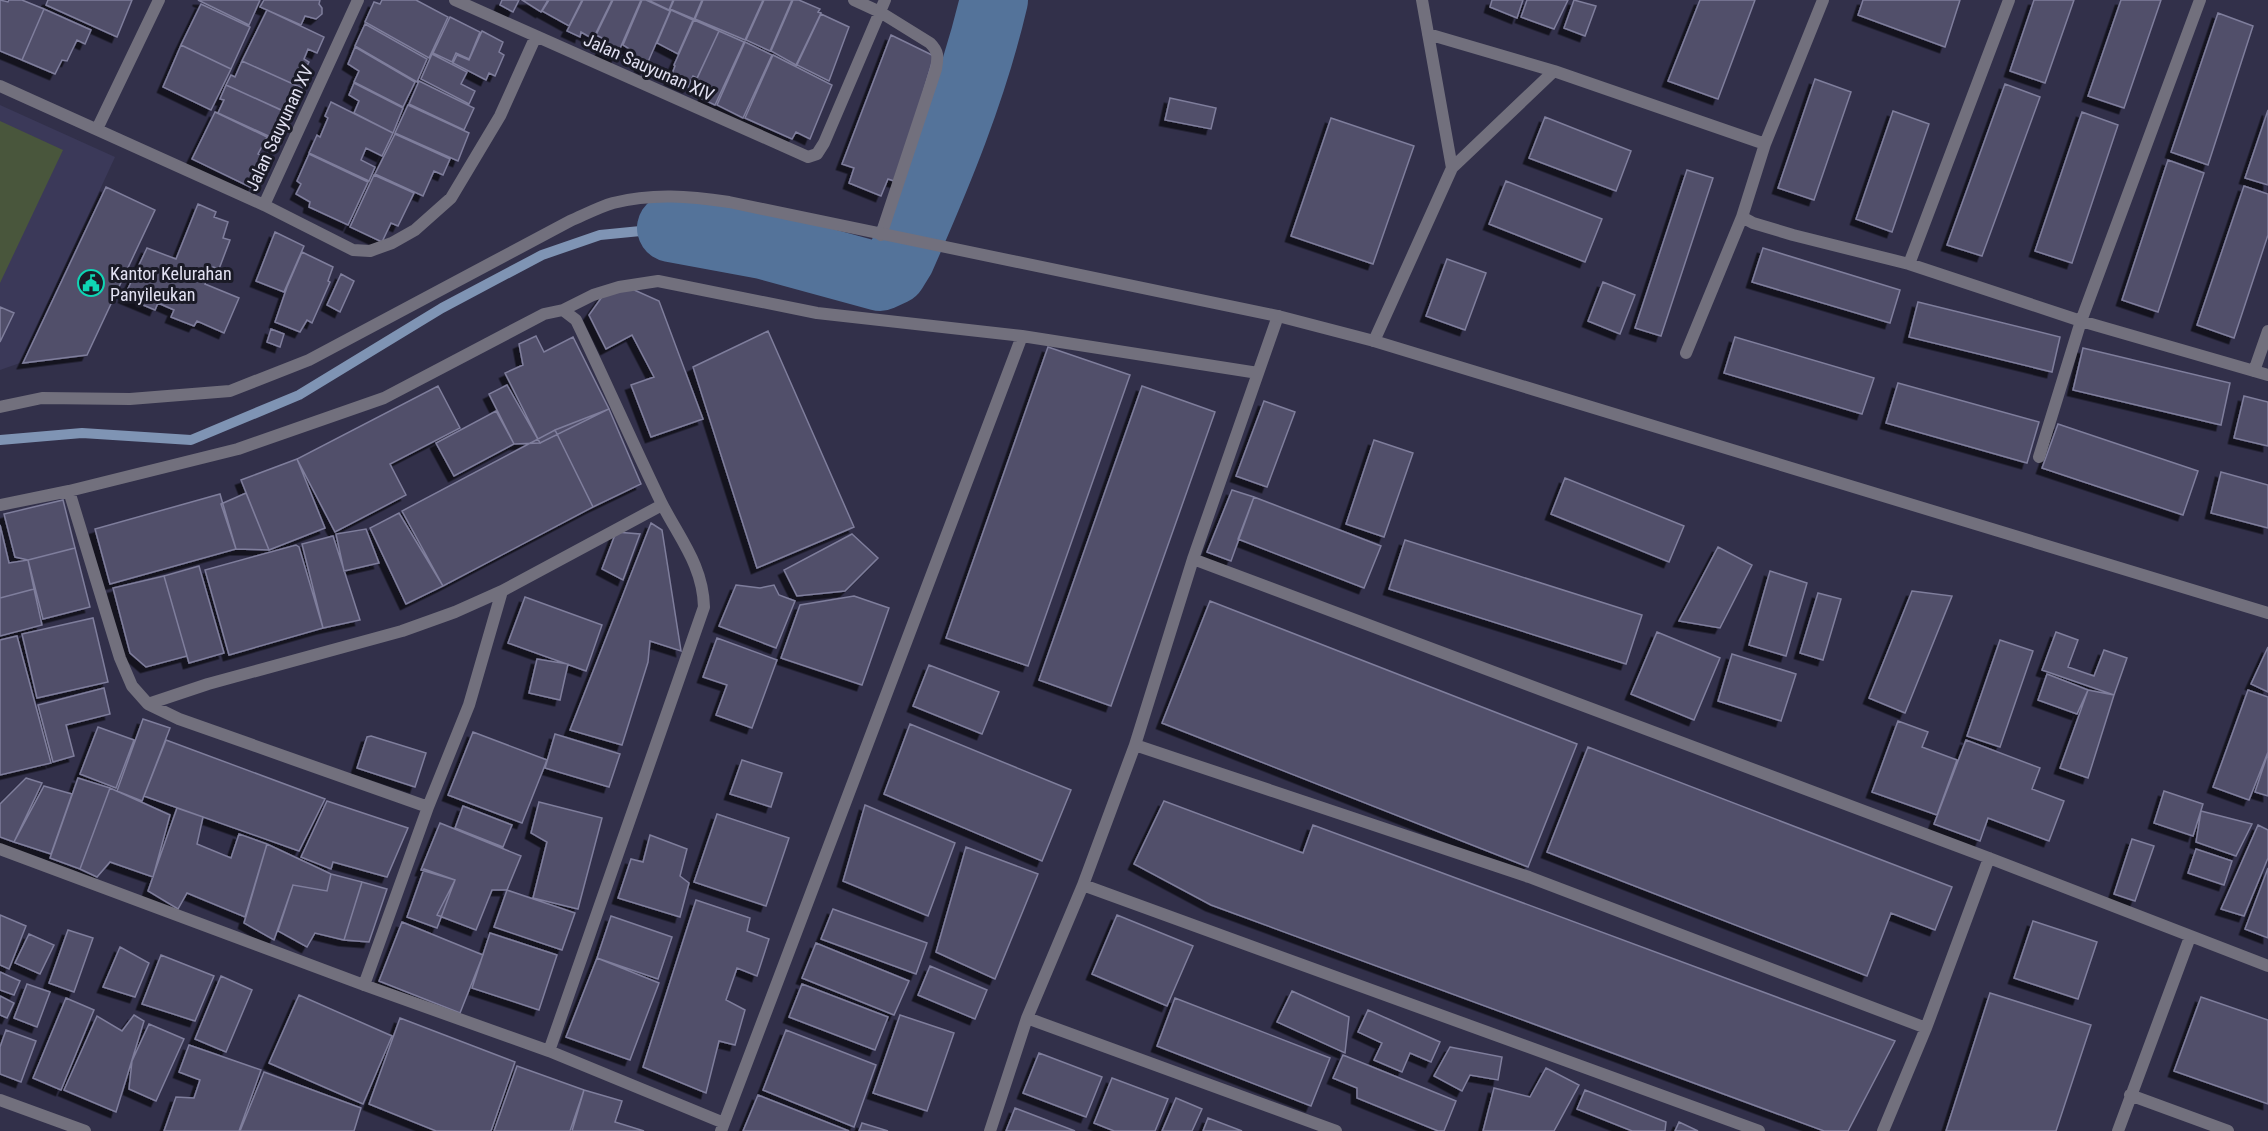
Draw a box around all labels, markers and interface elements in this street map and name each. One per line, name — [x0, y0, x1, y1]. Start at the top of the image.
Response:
street label: Jalan Sauyunan XIV — [581, 29, 717, 105]
street label: Jalan Sauyunan XV — [241, 62, 317, 194]
place label: Kantor Kelurahan Panyileukan — [110, 263, 232, 305]
public building icon: Kantor Kelurahan Panyileukan — [76, 268, 106, 298]

